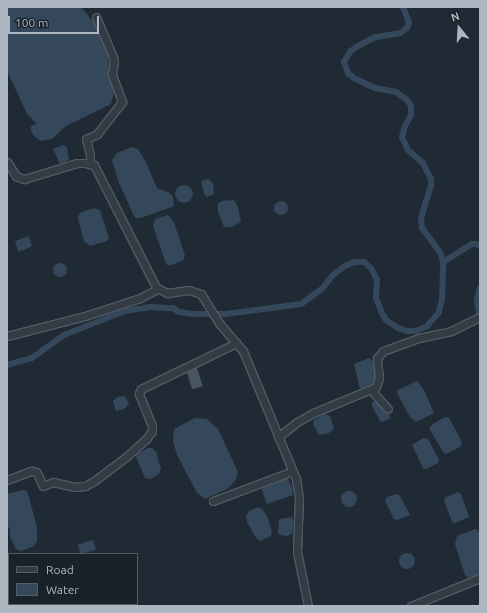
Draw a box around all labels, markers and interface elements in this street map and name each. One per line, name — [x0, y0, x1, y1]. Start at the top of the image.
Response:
scale bar — [10, 8, 101, 34]
north arrow — [439, 8, 479, 48]
text: N — [450, 10, 461, 24]
text: 100 m — [15, 16, 48, 29]
legend — [8, 553, 138, 605]
text: Road — [46, 563, 74, 576]
text: Water — [46, 583, 79, 596]

